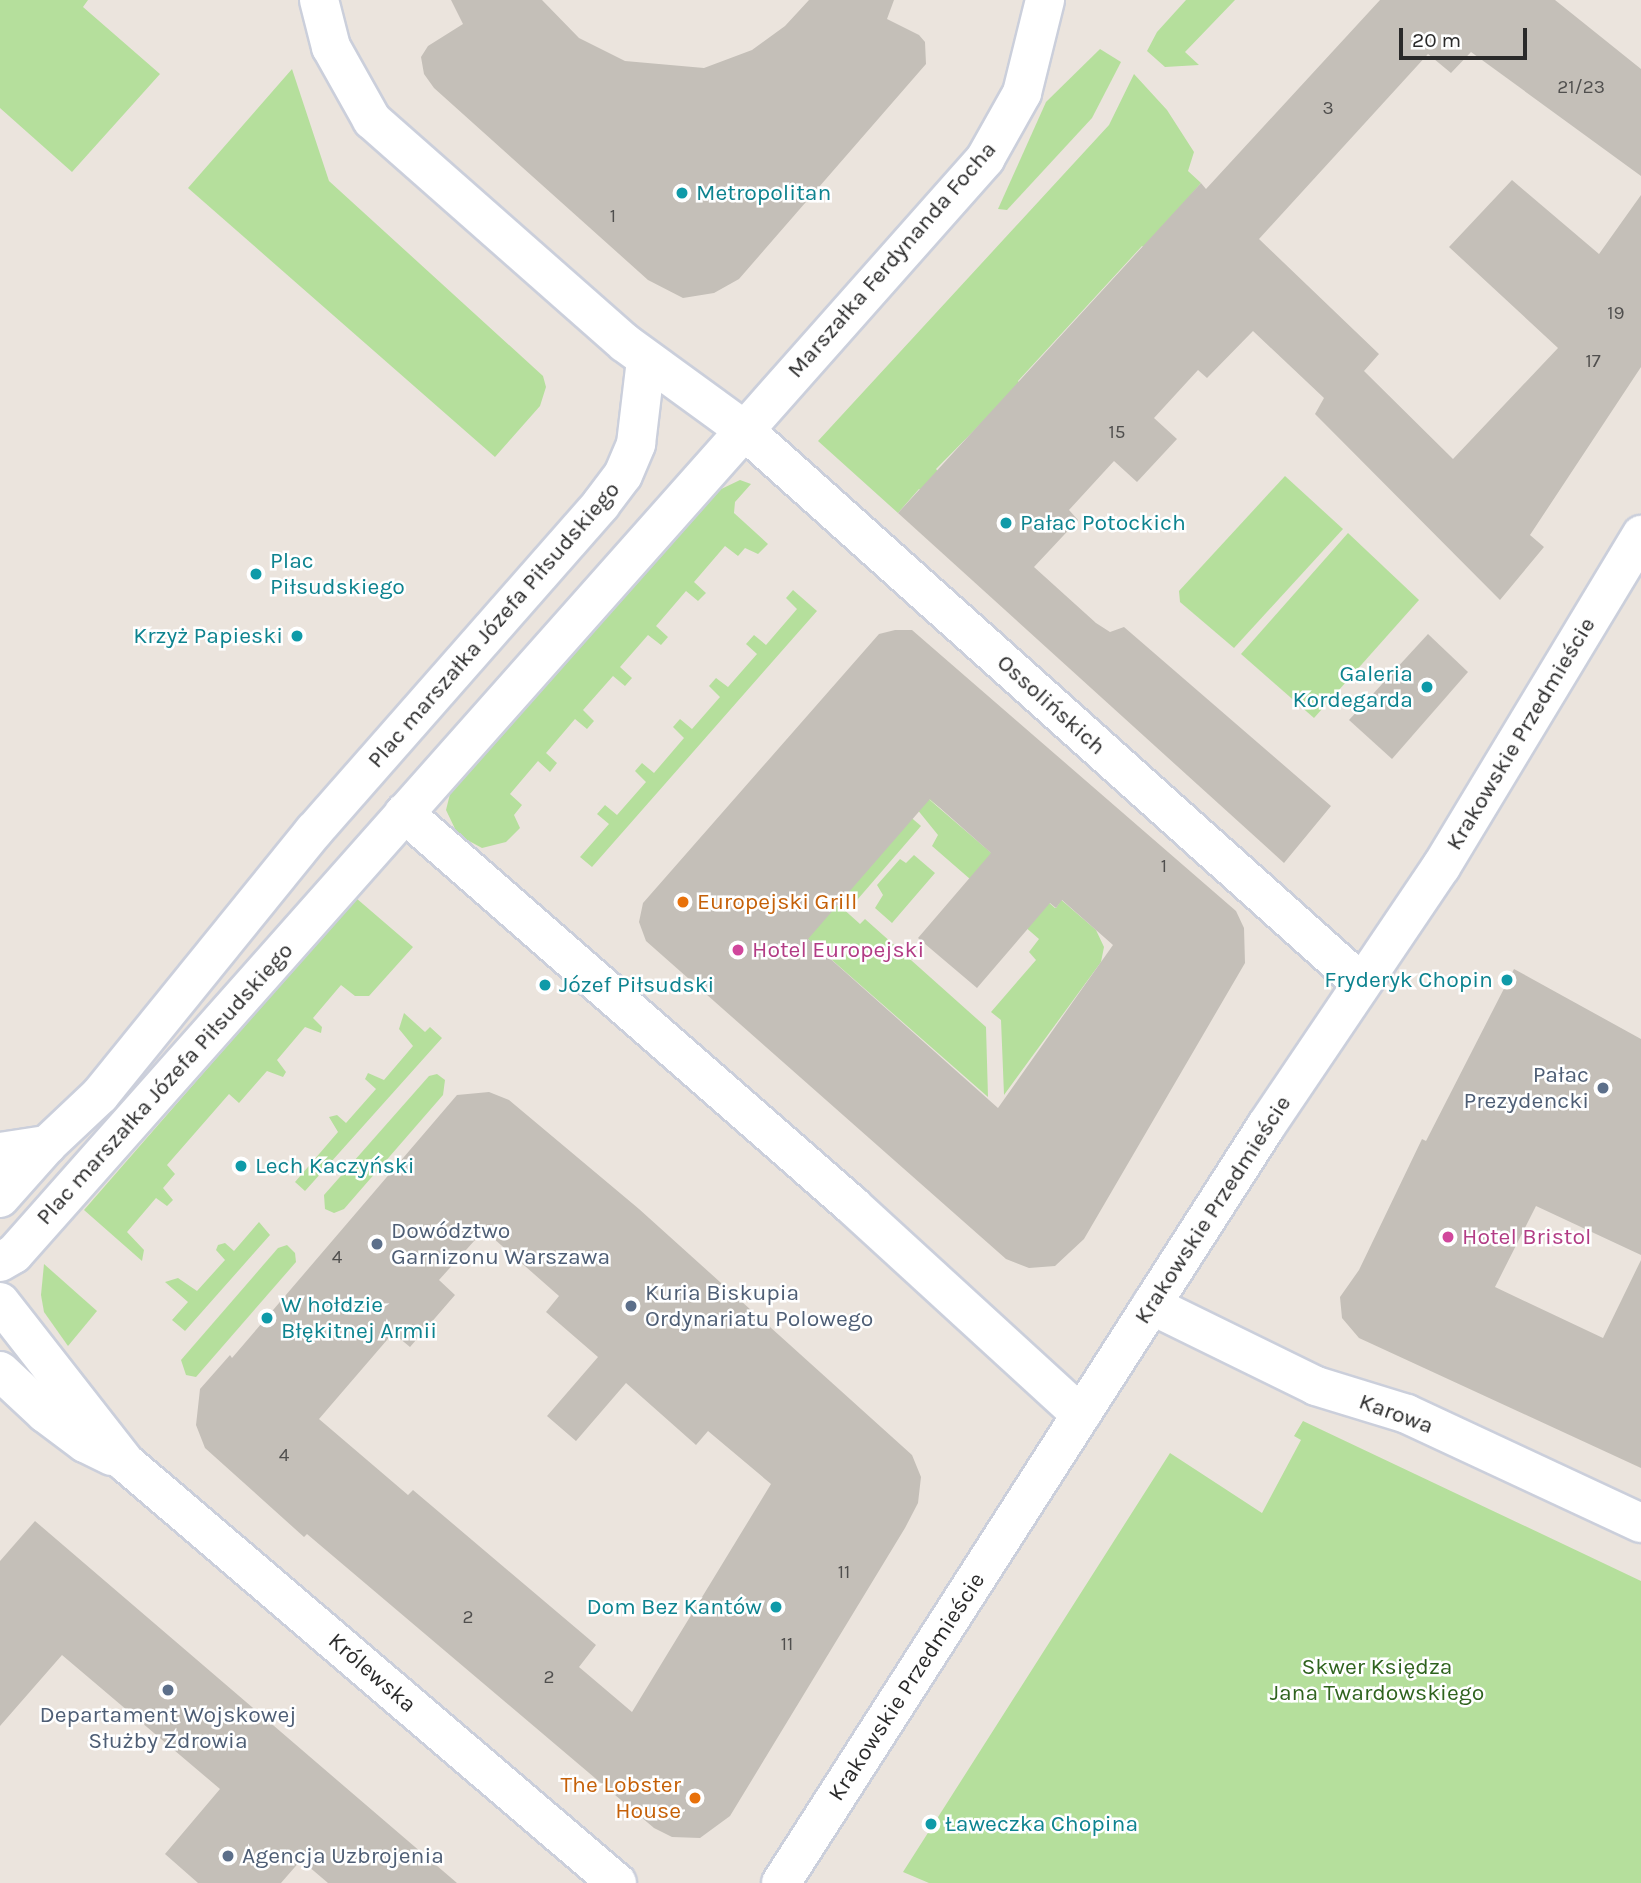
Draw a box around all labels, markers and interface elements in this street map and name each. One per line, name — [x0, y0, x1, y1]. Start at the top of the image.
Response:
scale bar — [1403, 14, 1531, 58]
text: 20 m — [1412, 28, 1461, 52]
house number: 21/23 — [1557, 77, 1605, 99]
house number: 3 — [1322, 98, 1334, 120]
street label: Marszałka Ferdynanda Focha — [782, 136, 1002, 384]
place label: Metropolitan — [696, 179, 831, 207]
marker: Metropolitan — [674, 185, 690, 201]
house number: 1 — [610, 206, 616, 228]
house number: 19 — [1607, 303, 1625, 325]
house number: 17 — [1585, 351, 1601, 373]
house number: 15 — [1108, 422, 1126, 444]
street label: Plac marszałka Józefa Piłsudskiego — [362, 476, 626, 774]
place label: Pałac Potockich — [1020, 509, 1186, 537]
marker: Pałac Potockich — [998, 515, 1014, 531]
place label: Plac Piłsudskiego — [270, 547, 405, 601]
marker: Plac Piłsudskiego — [248, 566, 264, 582]
street label: Krakowskie Przedmieście — [1441, 613, 1601, 855]
place label: Krzyż Papieski — [133, 622, 283, 650]
marker: Krzyż Papieski — [289, 628, 305, 644]
street label: Ossolińskich — [991, 649, 1111, 761]
place label: Galeria Kordegarda — [1292, 660, 1413, 714]
marker: Galeria Kordegarda — [1419, 679, 1435, 695]
house number: 1 — [1161, 856, 1167, 878]
place label: Europejski Grill — [697, 888, 857, 916]
marker: Europejski Grill — [675, 894, 691, 910]
place label: Hotel Europejski — [752, 936, 924, 964]
street label: Plac marszałka Józefa Piłsudskiego — [31, 937, 299, 1231]
marker: Hotel Europejski — [730, 942, 746, 958]
place label: Fryderyk Chopin — [1324, 966, 1493, 994]
place label: Józef Piłsudski — [559, 971, 714, 999]
marker: Fryderyk Chopin — [1499, 972, 1515, 988]
marker: Józef Piłsudski — [537, 977, 553, 993]
place label: Pałac Prezydencki — [1464, 1061, 1589, 1115]
marker: Pałac Prezydencki — [1595, 1080, 1611, 1096]
street label: Krakowskie Przedmieście — [1129, 1091, 1297, 1329]
place label: Lech Kaczyński — [255, 1152, 415, 1180]
marker: Lech Kaczyński — [233, 1158, 249, 1174]
place label: Dowództwo Garnizonu Warszawa — [391, 1217, 610, 1271]
place label: Hotel Bristol — [1462, 1223, 1592, 1251]
marker: Hotel Bristol — [1440, 1229, 1456, 1245]
marker: Dowództwo Garnizonu Warszawa — [369, 1236, 385, 1252]
house number: 4 — [332, 1247, 342, 1269]
place label: Kuria Biskupia Ordynariatu Polowego — [645, 1279, 873, 1333]
place label: W hołdzie Błękitnej Armii — [281, 1291, 437, 1345]
marker: Kuria Biskupia Ordynariatu Polowego — [623, 1298, 639, 1314]
marker: W hołdzie Błękitnej Armii — [259, 1310, 275, 1326]
street label: Karowa — [1355, 1388, 1437, 1440]
house number: 4 — [279, 1445, 289, 1467]
house number: 11 — [838, 1562, 850, 1584]
street label: Krakowskie Przedmieście — [823, 1568, 991, 1806]
place label: Dom Bez Kantów — [586, 1593, 762, 1621]
marker: Dom Bez Kantów — [768, 1599, 784, 1615]
house number: 2 — [462, 1607, 474, 1629]
street label: Królewska — [322, 1627, 422, 1719]
house number: 11 — [781, 1634, 793, 1656]
park label: Skwer Księdza Jana Twardowskiego — [1270, 1653, 1484, 1707]
house number: 2 — [543, 1667, 555, 1689]
marker: Departament Wojskowej Służby Zdrowia — [160, 1682, 176, 1698]
place label: Departament Wojskowej Służby Zdrowia — [40, 1701, 296, 1755]
place label: The Lobster House — [561, 1771, 681, 1825]
marker: The Lobster House — [687, 1790, 703, 1806]
place label: Ławeczka Chopina — [945, 1810, 1138, 1838]
marker: Ławeczka Chopina — [923, 1816, 939, 1832]
place label: Agencja Uzbrojenia — [242, 1842, 444, 1870]
marker: Agencja Uzbrojenia — [220, 1848, 236, 1864]

